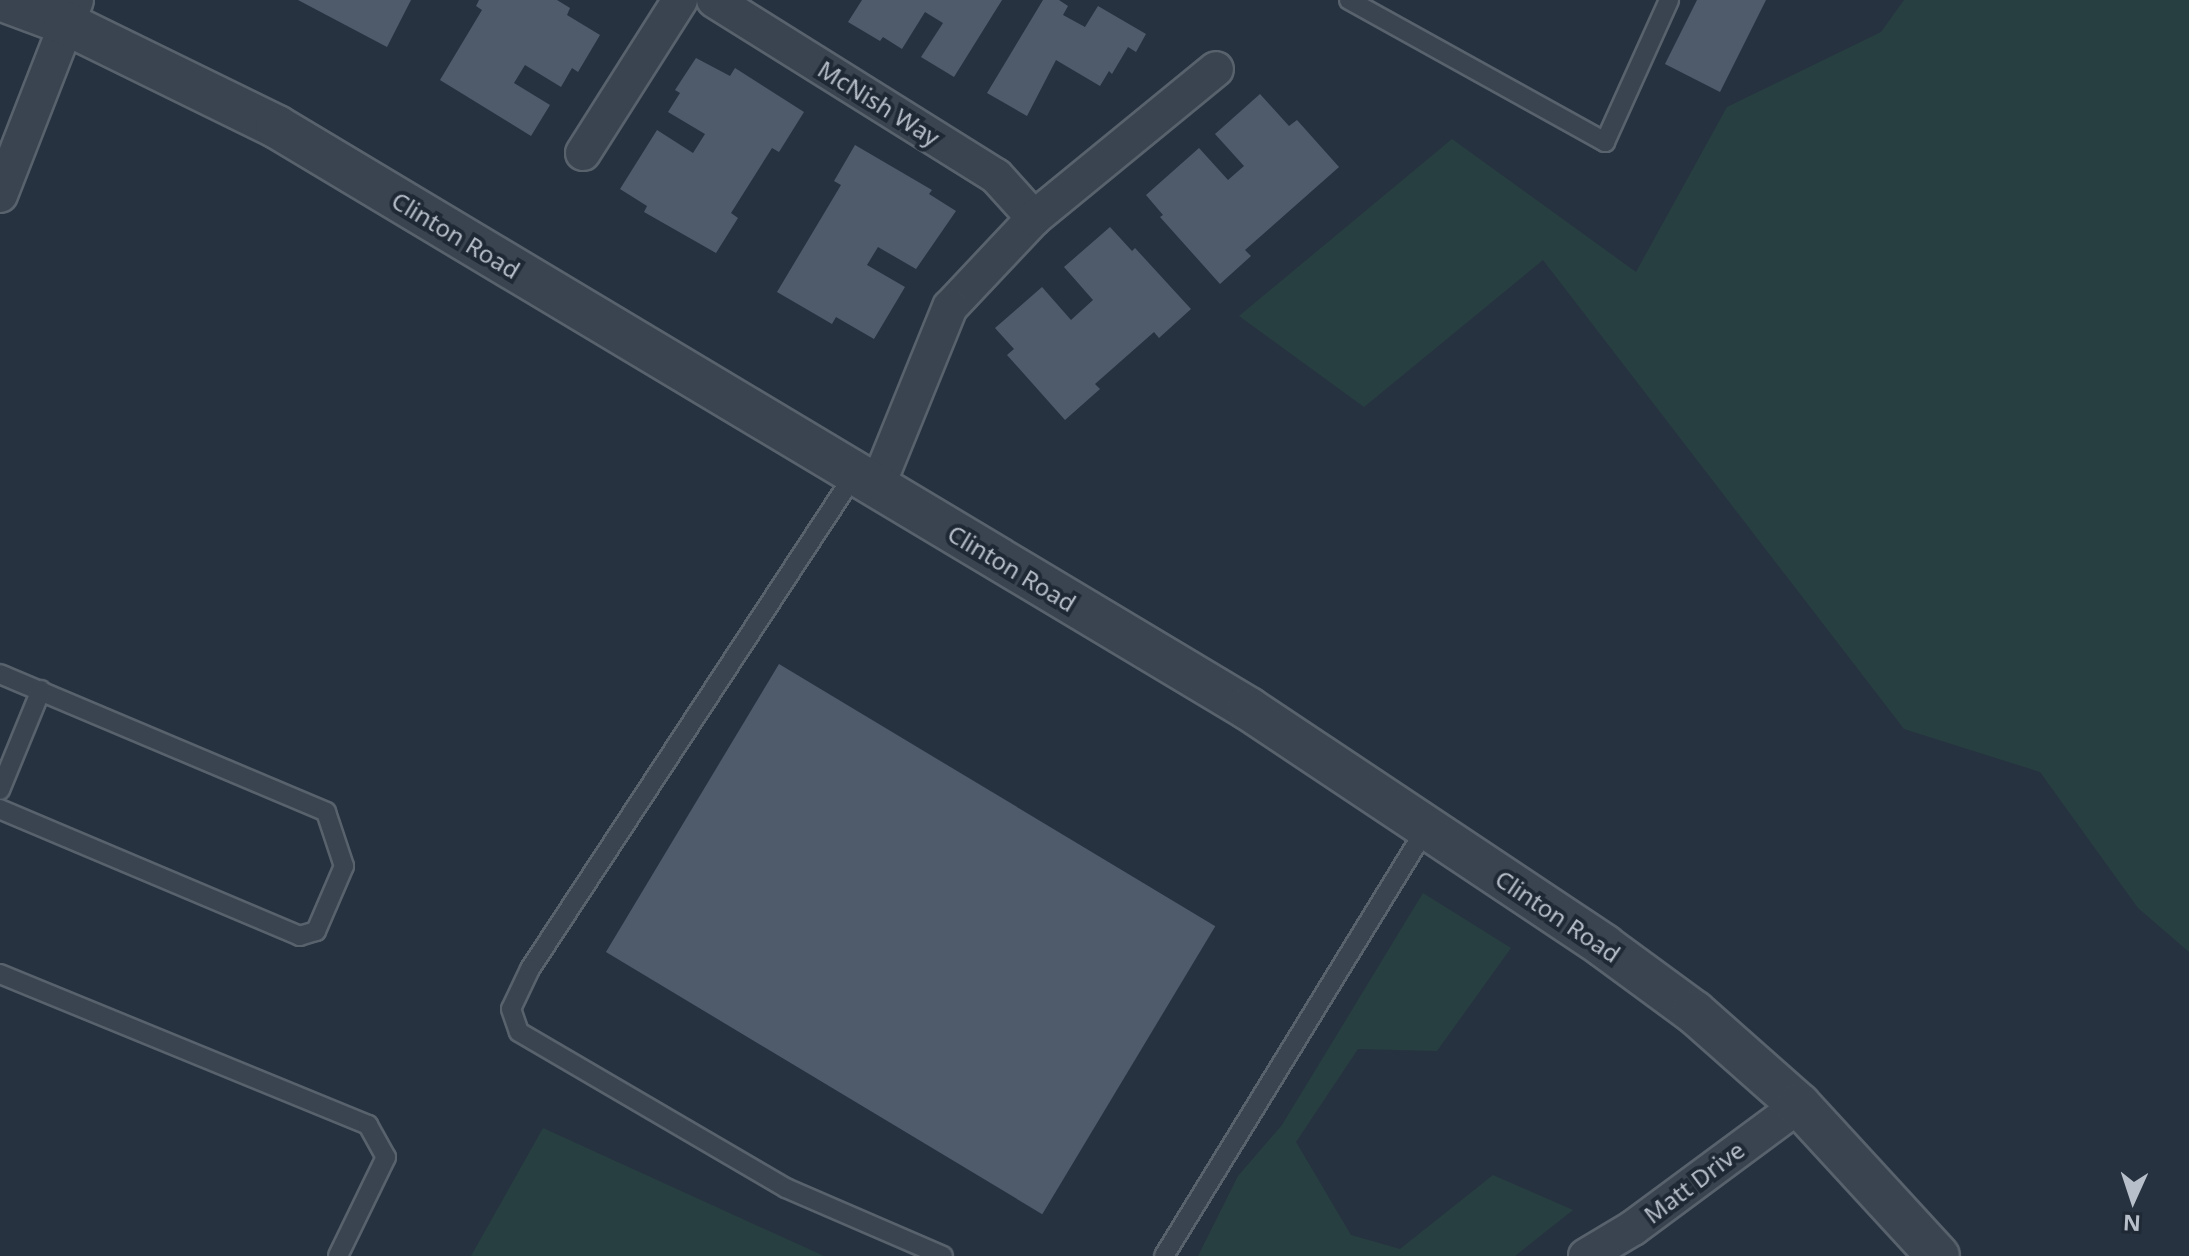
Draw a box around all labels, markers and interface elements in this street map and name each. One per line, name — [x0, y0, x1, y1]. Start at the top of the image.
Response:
street label: McNish Way — [813, 54, 945, 152]
street label: Clinton Road — [387, 185, 525, 285]
street label: Clinton Road — [943, 518, 1081, 618]
street label: Clinton Road — [1490, 864, 1626, 968]
street label: Matt Drive — [1638, 1135, 1750, 1229]
north arrow — [2093, 1160, 2173, 1240]
text: N — [2122, 1209, 2141, 1239]

